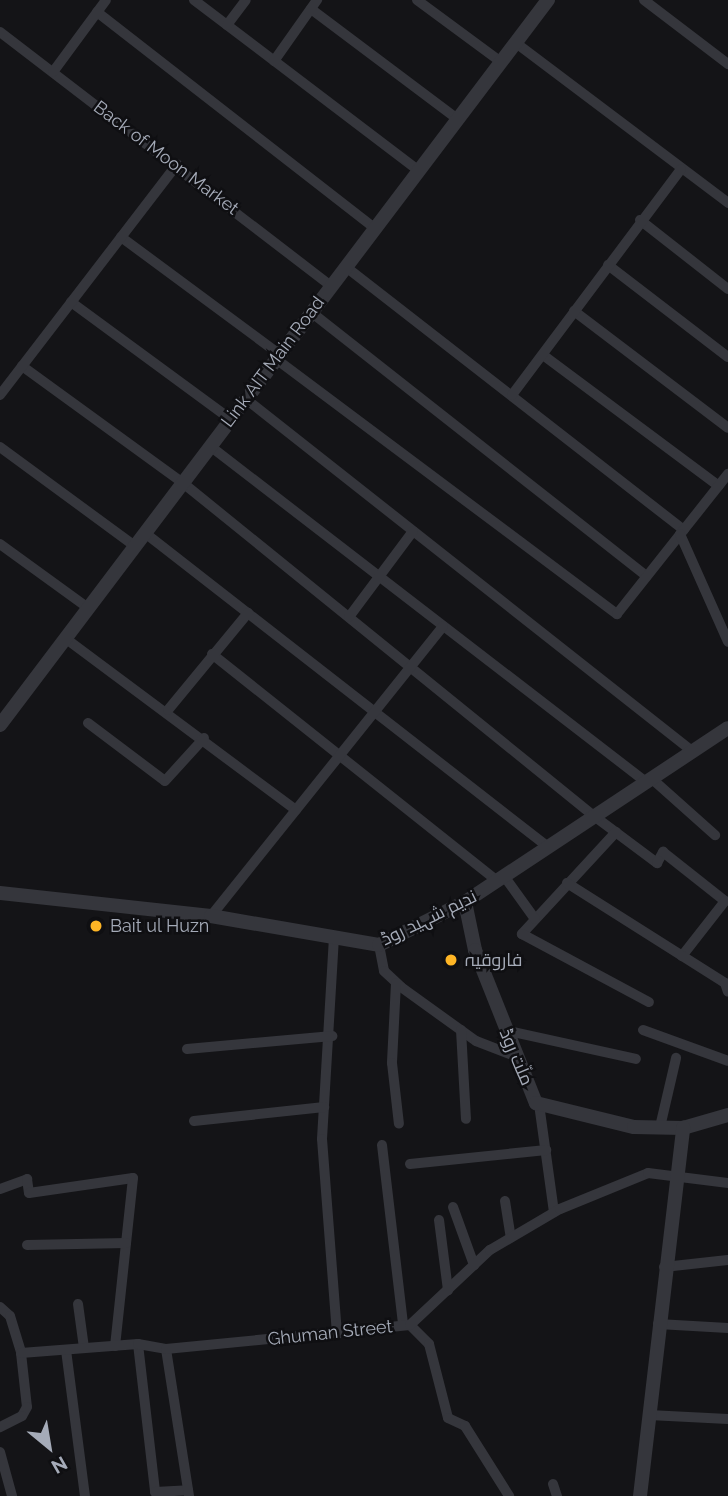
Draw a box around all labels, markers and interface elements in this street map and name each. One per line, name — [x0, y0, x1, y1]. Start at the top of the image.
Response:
street label: Back of Moon Market — [89, 96, 243, 220]
street label: Link AIT Main Road — [217, 292, 329, 432]
street label: ندیم شہید روڈ — [378, 886, 480, 950]
place label: Bait ul Huzn — [110, 915, 210, 937]
marker: Bait ul Huzn — [88, 918, 104, 934]
place label: فاروقیہ — [465, 949, 522, 971]
marker: فاروقیہ — [443, 952, 459, 968]
street label: ملّت روڈ — [494, 1025, 538, 1089]
street label: Ghuman Street — [267, 1316, 393, 1350]
north arrow — [14, 1412, 84, 1482]
text: N — [48, 1452, 71, 1478]

